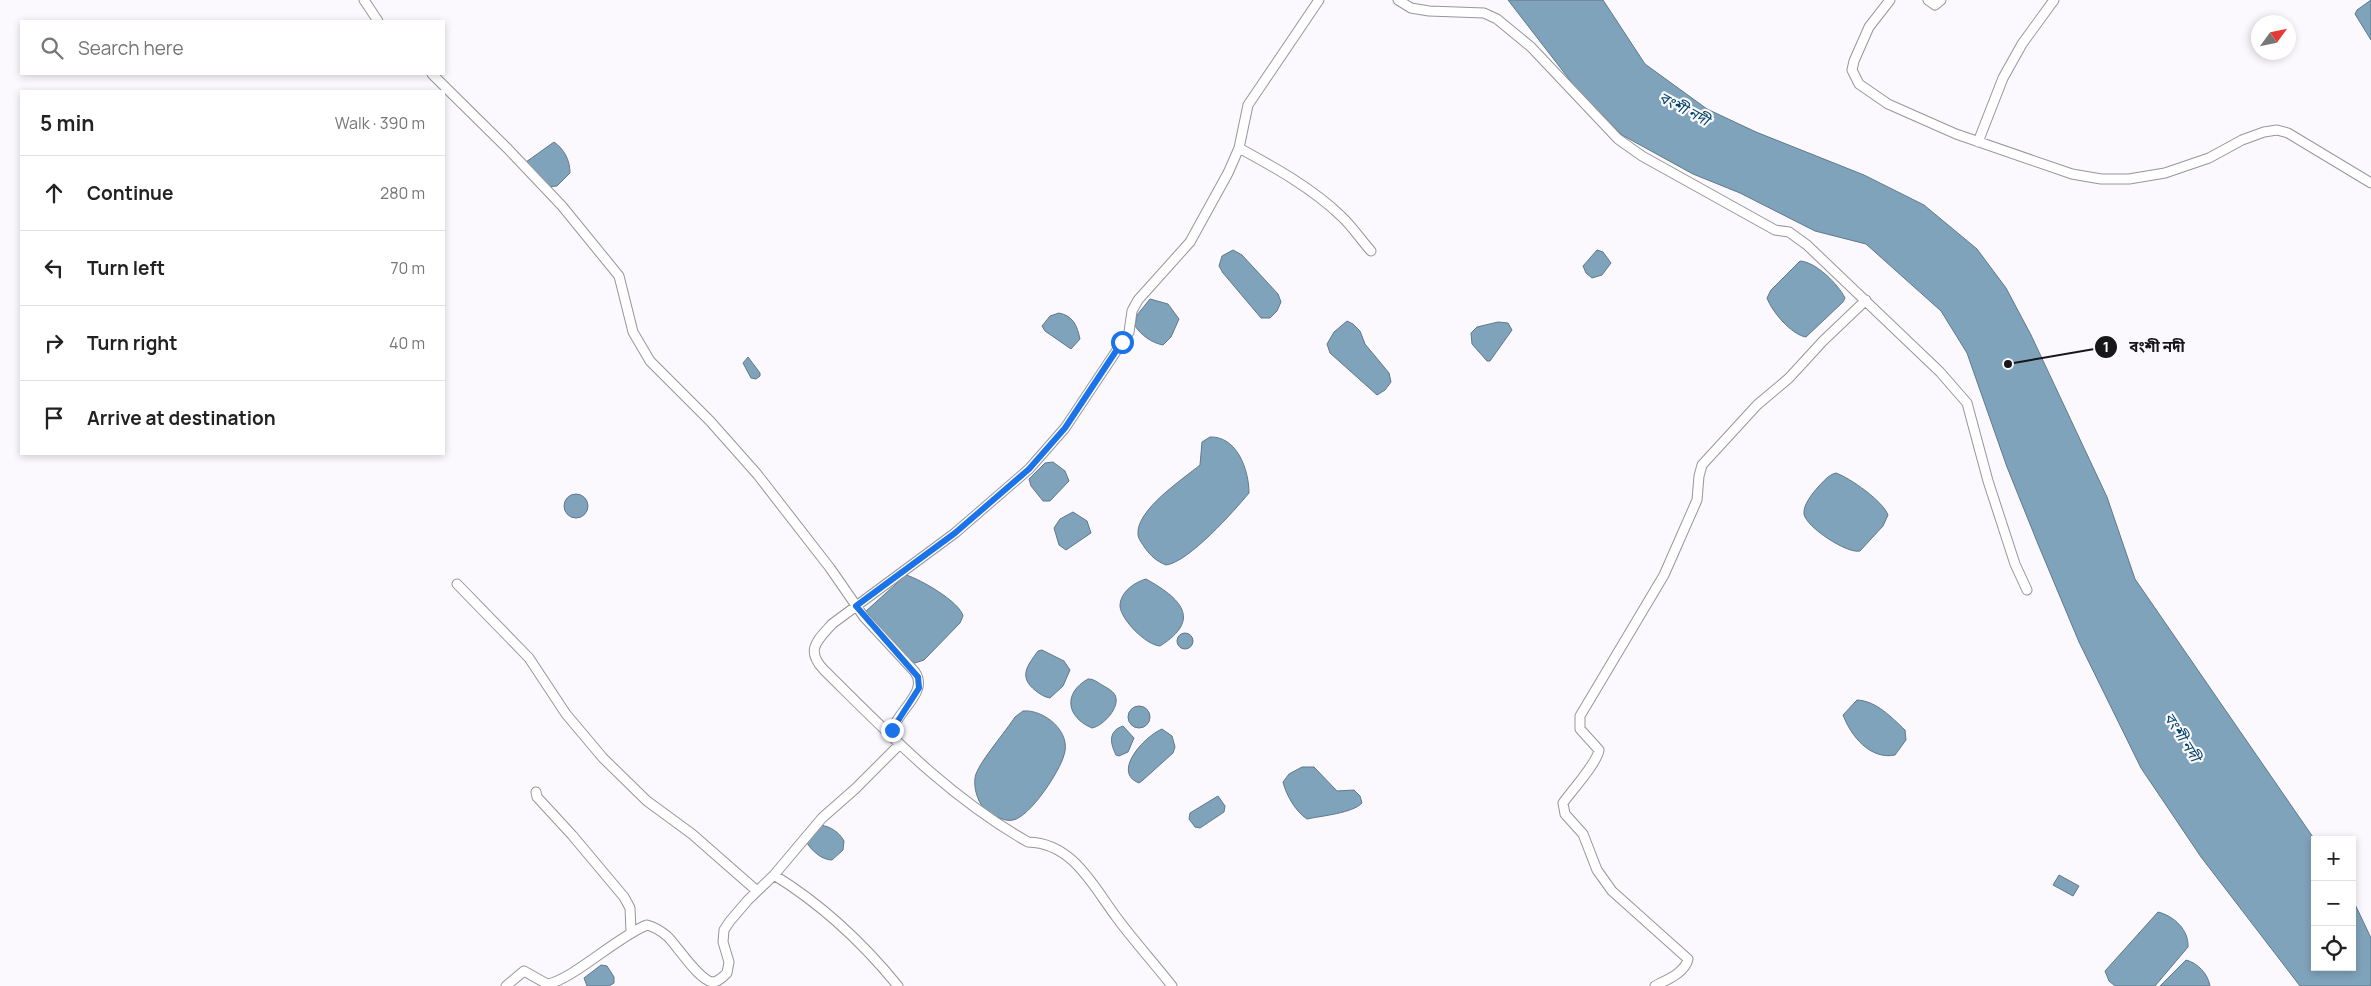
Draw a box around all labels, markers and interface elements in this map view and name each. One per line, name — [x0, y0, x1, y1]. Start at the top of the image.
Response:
north arrow — [2251, 15, 2296, 60]
search box — [20, 20, 445, 75]
icon: search — [38, 34, 66, 62]
text: Search here — [78, 35, 184, 61]
water label: বংশী নদী — [1655, 87, 1716, 132]
text: 5 min — [40, 109, 94, 137]
text: Walk · 390 m — [335, 112, 425, 134]
icon: ahead — [40, 179, 68, 207]
text: Continue — [87, 180, 173, 206]
text: 280 m — [380, 182, 425, 204]
icon: left — [40, 254, 68, 282]
text: Turn left — [87, 255, 165, 281]
text: 70 m — [390, 257, 425, 279]
icon: right — [40, 329, 68, 357]
text: Turn right — [87, 330, 177, 356]
route start — [1111, 331, 1134, 354]
text: 40 m — [389, 332, 425, 354]
callout: বংশী নদী — [2094, 332, 2195, 362]
text: 1 — [2103, 336, 2109, 357]
text: বংশী নদী — [2128, 336, 2186, 357]
icon: arrive — [40, 404, 68, 432]
text: Arrive at destination — [87, 405, 276, 431]
water label: বংশী নদী — [2159, 708, 2207, 768]
route end — [881, 719, 904, 742]
map controls — [2311, 836, 2356, 971]
button: + — [2311, 836, 2356, 881]
button: − — [2311, 881, 2356, 926]
button: locate — [2311, 926, 2356, 971]

